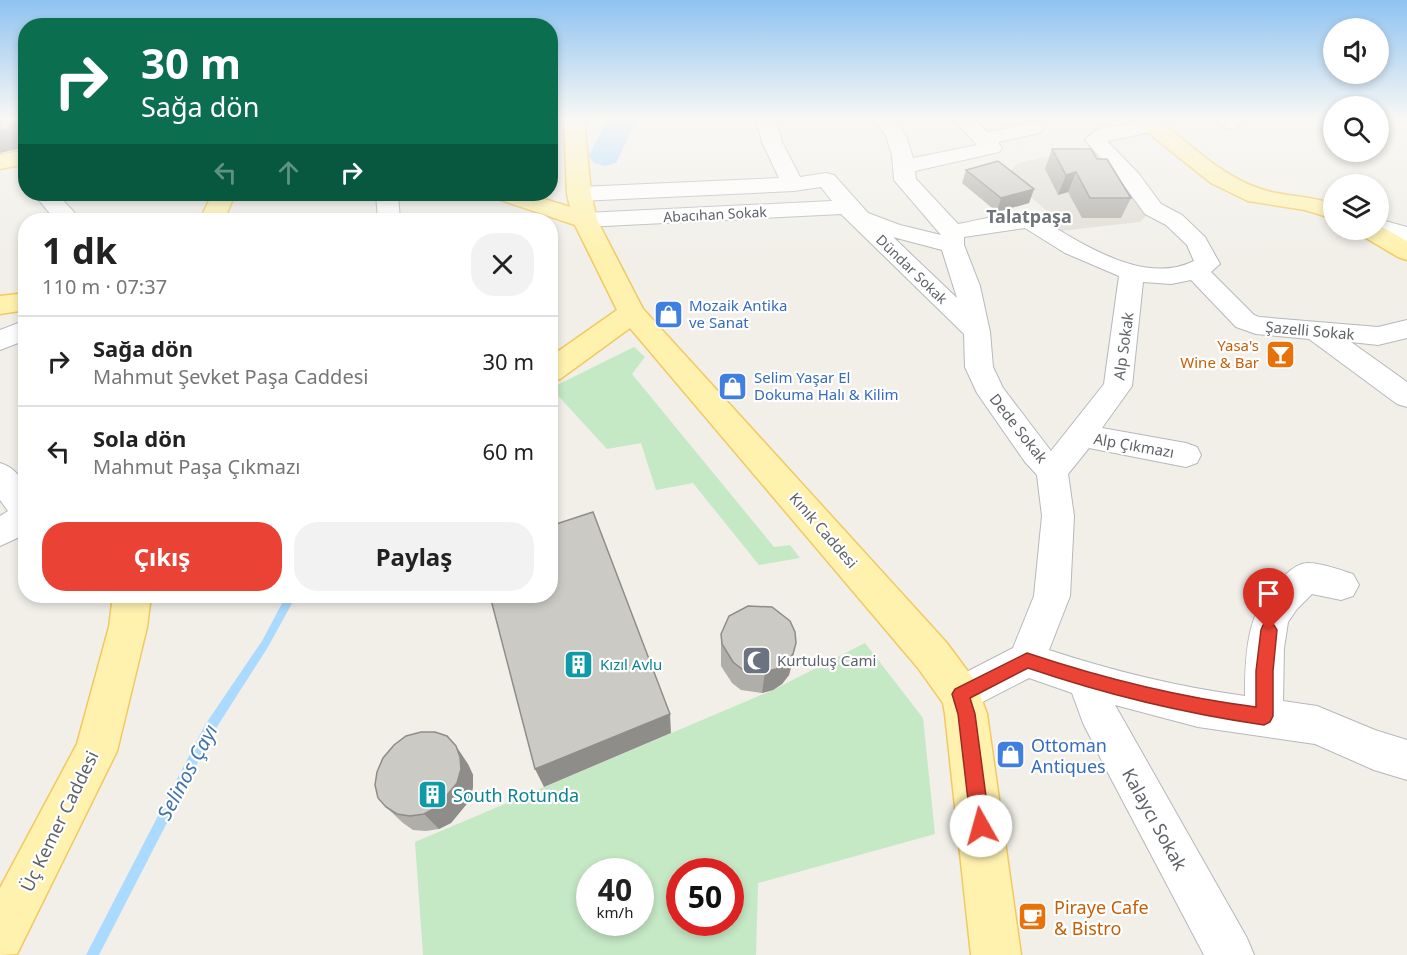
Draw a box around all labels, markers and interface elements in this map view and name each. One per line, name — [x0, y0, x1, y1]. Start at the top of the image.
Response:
map controls — [1323, 18, 1389, 240]
button: sound — [1323, 18, 1389, 84]
text: 30 m — [141, 34, 241, 91]
icon: right — [42, 42, 120, 120]
text: Sağa dön — [141, 88, 259, 125]
button: search — [1323, 96, 1389, 162]
icon: left — [209, 156, 242, 189]
icon: ahead — [272, 156, 305, 189]
icon: right — [335, 156, 368, 189]
button: layers — [1323, 174, 1389, 240]
street label: Abacıhan Sokak — [663, 202, 768, 226]
district label: Talatpaşa — [986, 204, 1072, 228]
text: 1 dk — [42, 226, 117, 275]
street label: Dündar Sokak — [872, 230, 952, 308]
button: close — [471, 233, 534, 296]
text: 110 m · 07:37 — [42, 273, 167, 300]
place label: Mozaik Antika ve Sanat — [689, 295, 787, 332]
shop icon: Mozaik Antika ve Sanat — [652, 298, 684, 330]
street label: Alp Sokak — [1108, 311, 1138, 381]
street label: Şazelli Sokak — [1265, 316, 1355, 344]
text: Sağa dön — [93, 333, 193, 363]
place label: Yasa's Wine & Bar — [1180, 335, 1259, 372]
bar icon: Yasa's Wine & Bar — [1264, 338, 1296, 370]
icon: right — [42, 345, 75, 378]
text: 30 m — [483, 346, 534, 376]
text: Mahmut Şevket Paşa Caddesi — [93, 363, 368, 390]
place label: Selim Yaşar El Dokuma Halı & Kilim — [754, 367, 899, 404]
shop icon: Selim Yaşar El Dokuma Halı & Kilim — [717, 370, 749, 402]
street label: Dede Sokak — [986, 389, 1052, 467]
text: Sola dön — [93, 423, 186, 453]
street label: Alp Çıkmazı — [1092, 428, 1176, 462]
icon: left — [42, 435, 75, 468]
text: 60 m — [483, 436, 534, 466]
text: Mahmut Paşa Çıkmazı — [93, 453, 300, 480]
street label: Kınık Caddesi — [786, 488, 862, 572]
button: Çıkış — [42, 522, 282, 591]
button: Paylaş — [294, 522, 534, 591]
pin — [1243, 568, 1294, 630]
icon: arrive — [1252, 577, 1285, 610]
mosque icon: Kurtuluş Cami — [740, 644, 772, 676]
building icon: Kızıl Avlu — [563, 648, 595, 680]
place label: Kurtuluş Cami — [777, 650, 876, 670]
place label: Kızıl Avlu — [600, 654, 662, 674]
water label: Selinos Çayı — [151, 719, 223, 825]
place label: Ottoman Antiques — [1031, 733, 1107, 778]
shop icon: Ottoman Antiques — [994, 739, 1026, 771]
street label: Üç Kemer Caddesi — [14, 747, 104, 895]
street label: Kalaycı Sokak — [1117, 764, 1193, 875]
building icon: South Rotunda — [416, 779, 448, 811]
place label: South Rotunda — [453, 783, 579, 807]
position arrow — [949, 794, 1013, 858]
speed limit sign: 50 — [666, 858, 744, 936]
text: 40 — [598, 869, 632, 910]
place label: Piraye Cafe & Bistro — [1054, 895, 1149, 940]
cafe icon: Piraye Cafe & Bistro — [1017, 901, 1049, 933]
text: km/h — [597, 902, 633, 922]

